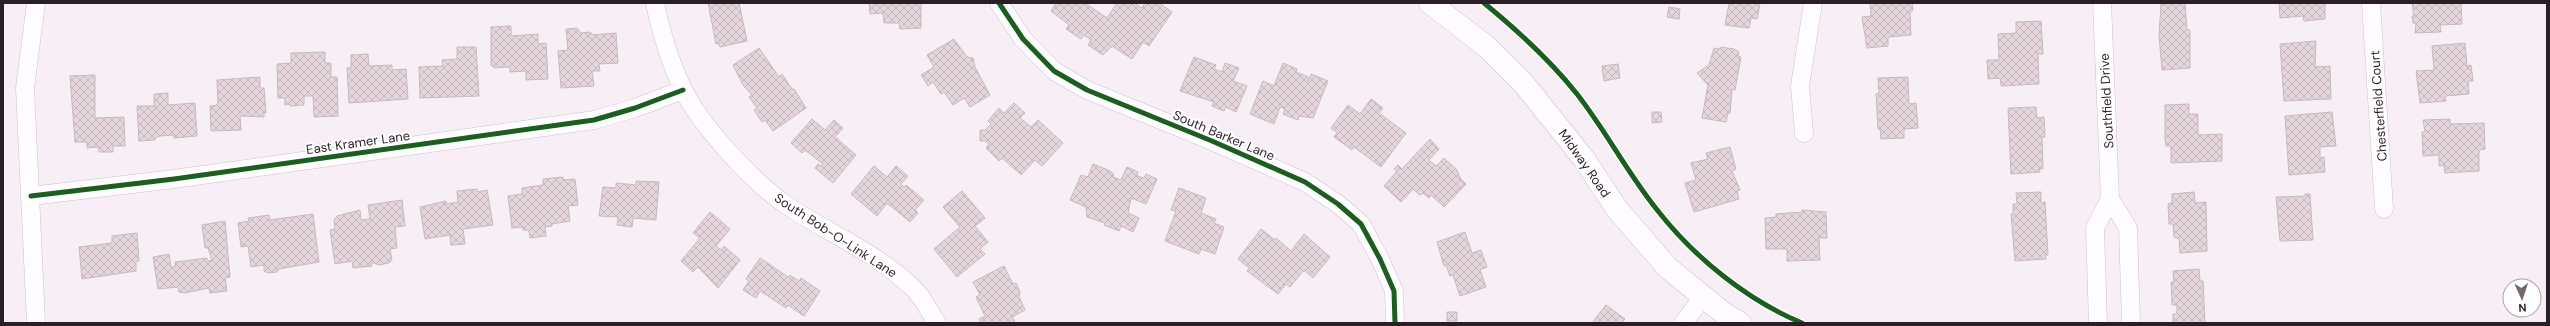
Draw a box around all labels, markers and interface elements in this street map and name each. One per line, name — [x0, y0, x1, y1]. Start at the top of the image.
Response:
street label: Chesterfield Court — [2366, 50, 2391, 162]
street label: Southfield Drive — [2096, 53, 2117, 149]
street label: South Barker Lane — [1170, 106, 1277, 165]
street label: Midway Road — [1555, 126, 1614, 201]
street label: East Kramer Lane — [305, 127, 411, 158]
street label: South Bob-O-Link Lane — [771, 189, 900, 281]
north arrow — [2502, 278, 2542, 318]
text: N — [2518, 301, 2527, 315]

